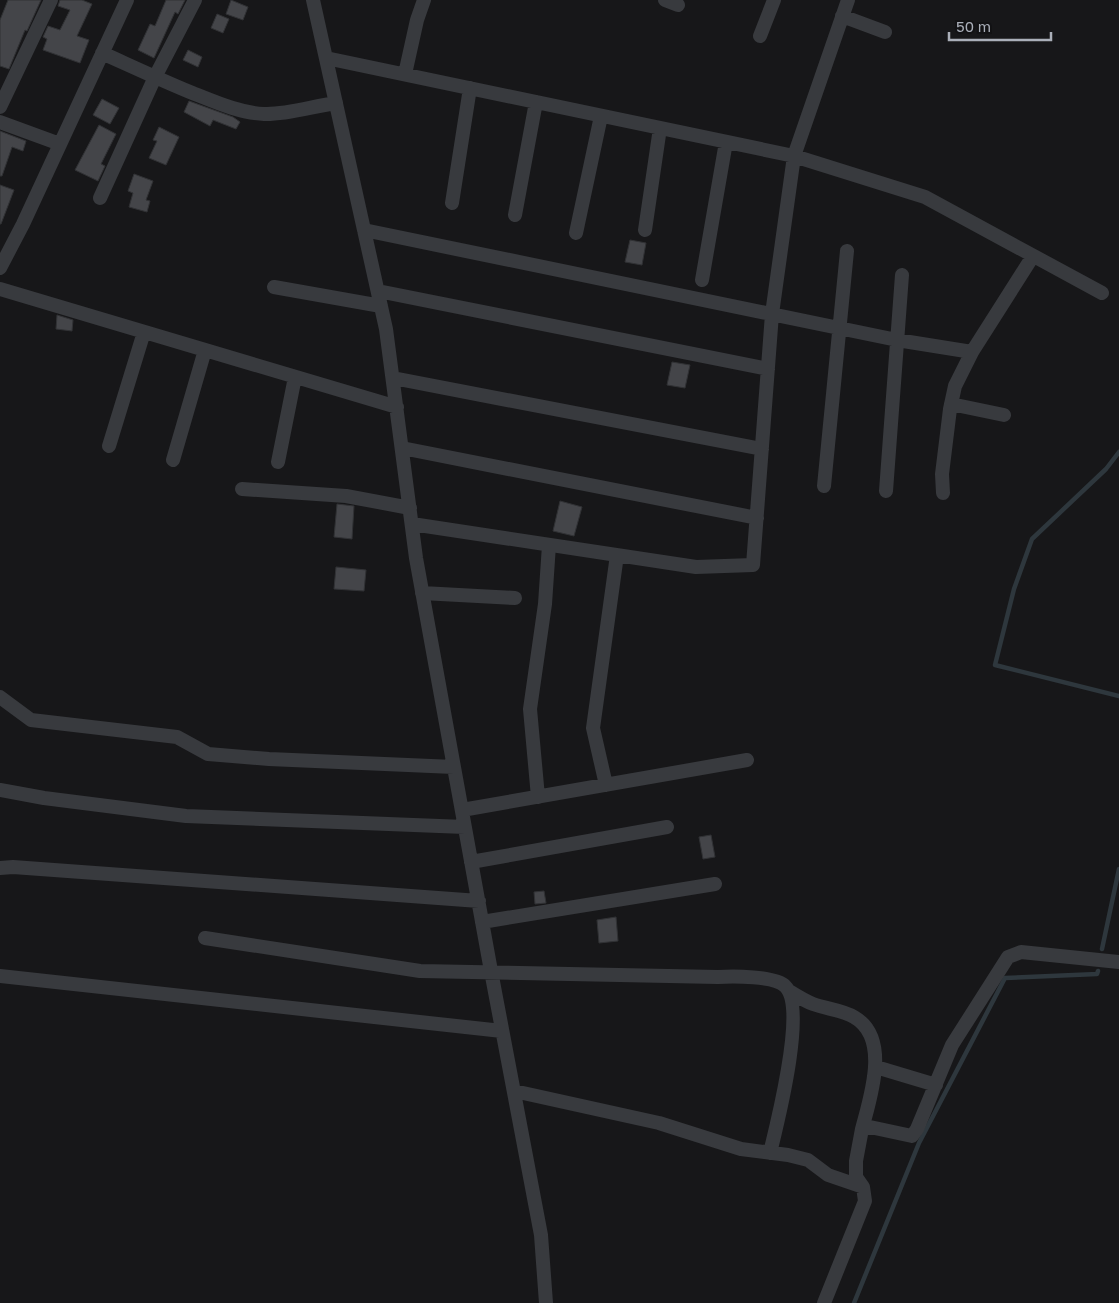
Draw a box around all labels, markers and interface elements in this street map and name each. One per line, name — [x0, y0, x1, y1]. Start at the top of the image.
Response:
scale bar — [949, 10, 1052, 42]
text: 50 m — [956, 17, 991, 35]

